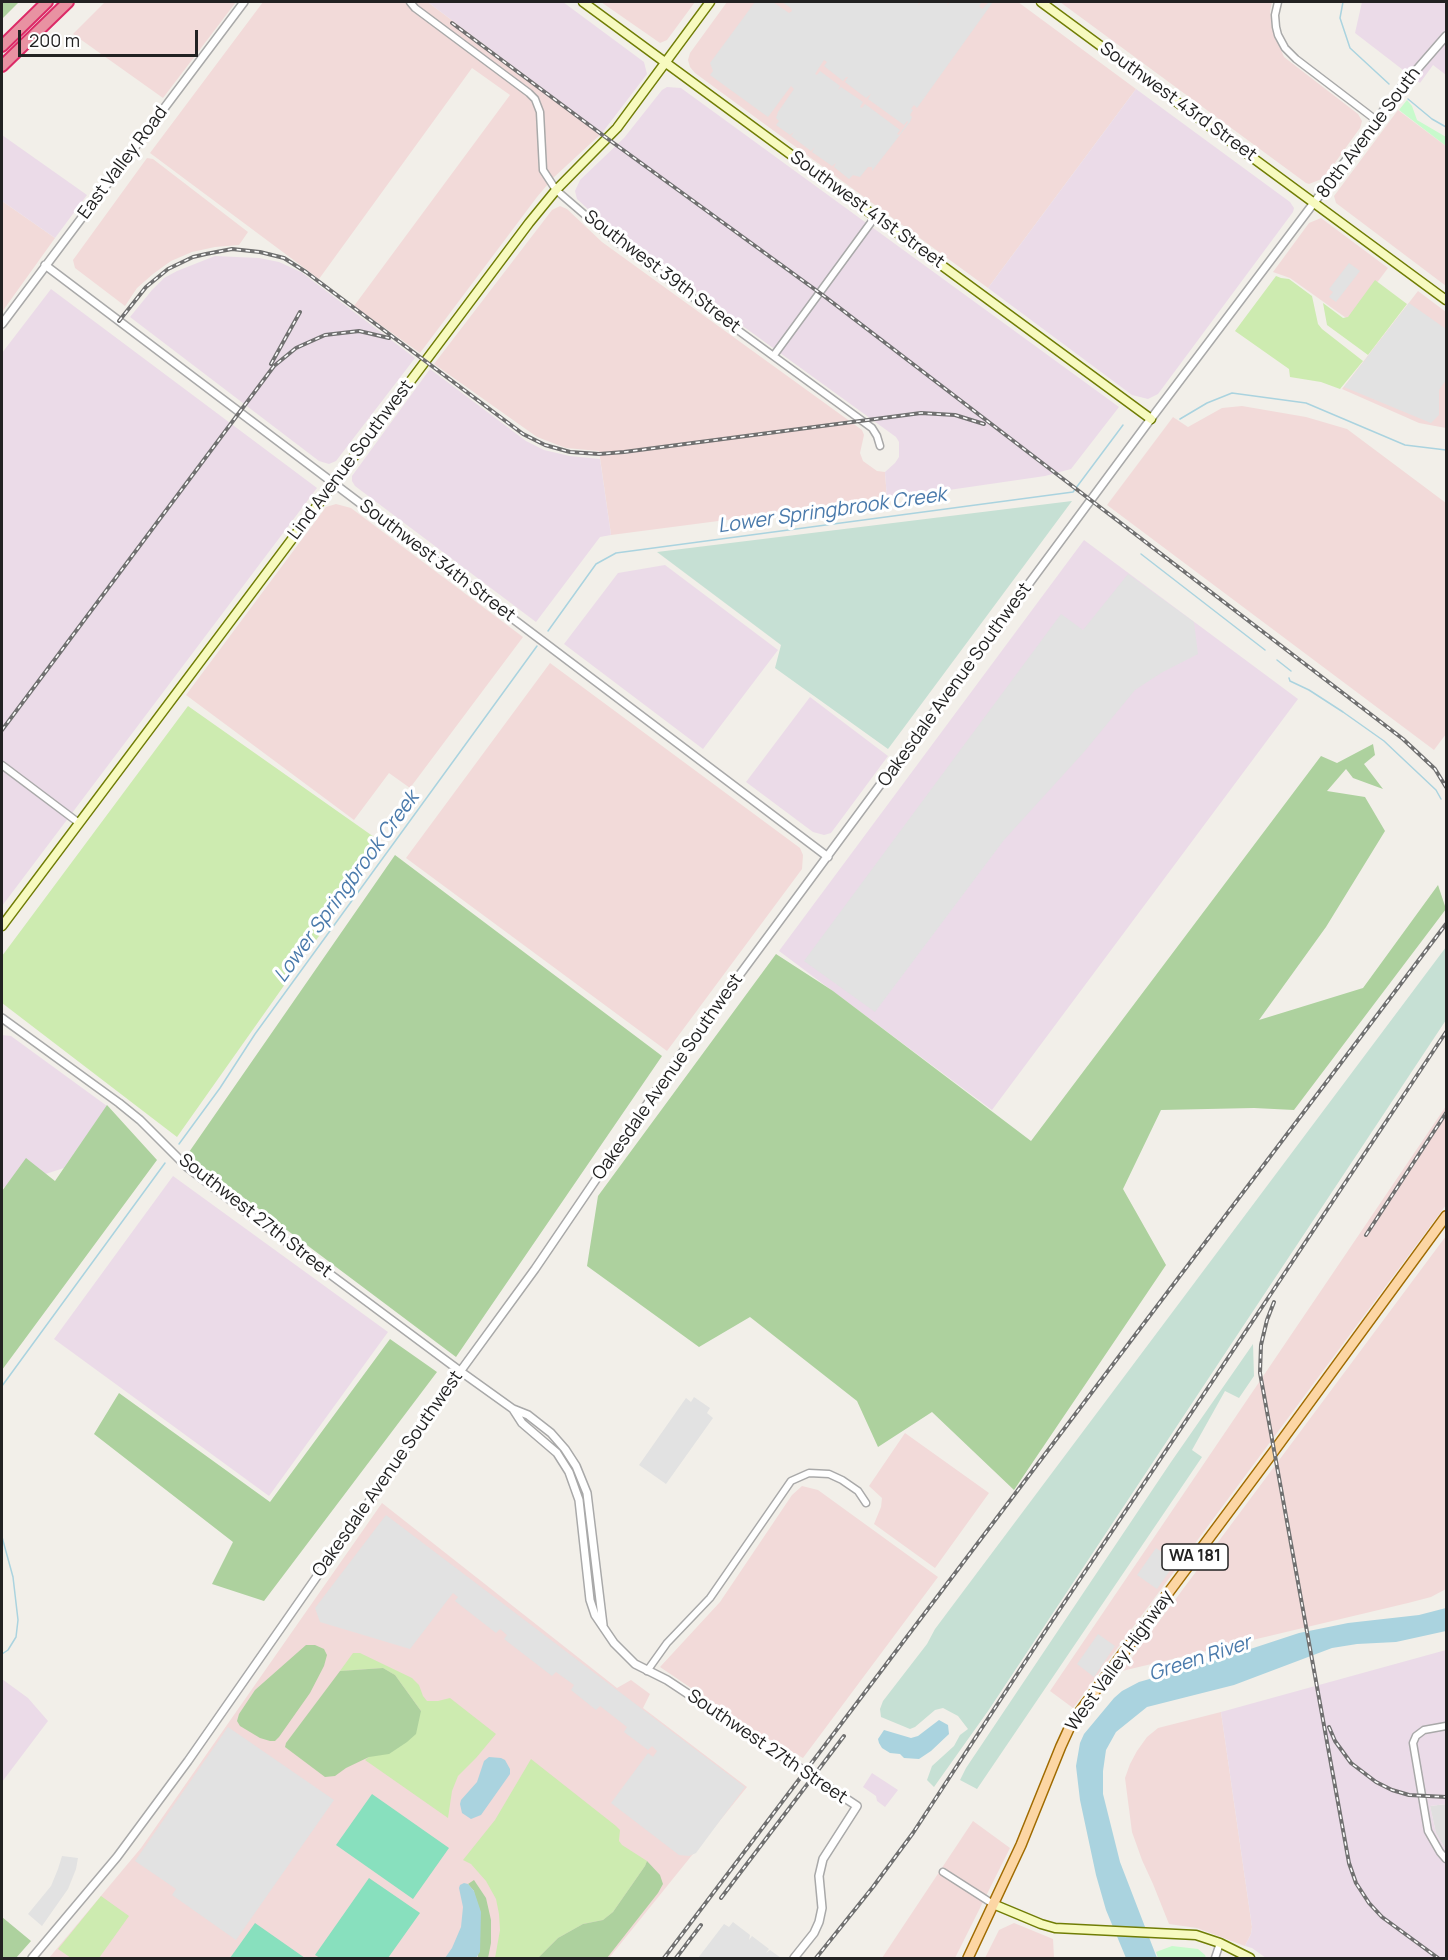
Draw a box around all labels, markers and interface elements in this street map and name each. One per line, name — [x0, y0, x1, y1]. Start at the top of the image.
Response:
scale bar — [21, 18, 201, 56]
text: 200 m — [29, 28, 80, 52]
street label: Southwest 43rd Street — [1095, 38, 1261, 166]
street label: 80th Avenue South — [1313, 63, 1425, 203]
street label: East Valley Road — [74, 103, 172, 223]
street label: Southwest 41st Street — [786, 147, 948, 273]
street label: Southwest 39th Street — [580, 206, 744, 338]
street label: Lind Avenue Southwest — [284, 376, 418, 544]
water label: Lower Springbrook Creek — [716, 483, 948, 539]
street label: Southwest 34th Street — [355, 495, 519, 627]
street label: Oakesdale Avenue Southwest — [874, 579, 1036, 791]
water label: Lower Springbrook Creek — [270, 787, 424, 987]
street label: Oakesdale Avenue Southwest — [588, 970, 748, 1184]
street label: Southwest 27th Street — [174, 1150, 336, 1282]
street label: Oakesdale Avenue Southwest — [308, 1367, 468, 1581]
road number: WA 181 — [1162, 1544, 1228, 1570]
street label: West Valley Highway — [1062, 1586, 1178, 1736]
water label: Green River — [1146, 1631, 1254, 1687]
street label: Southwest 27th Street — [683, 1685, 851, 1809]

